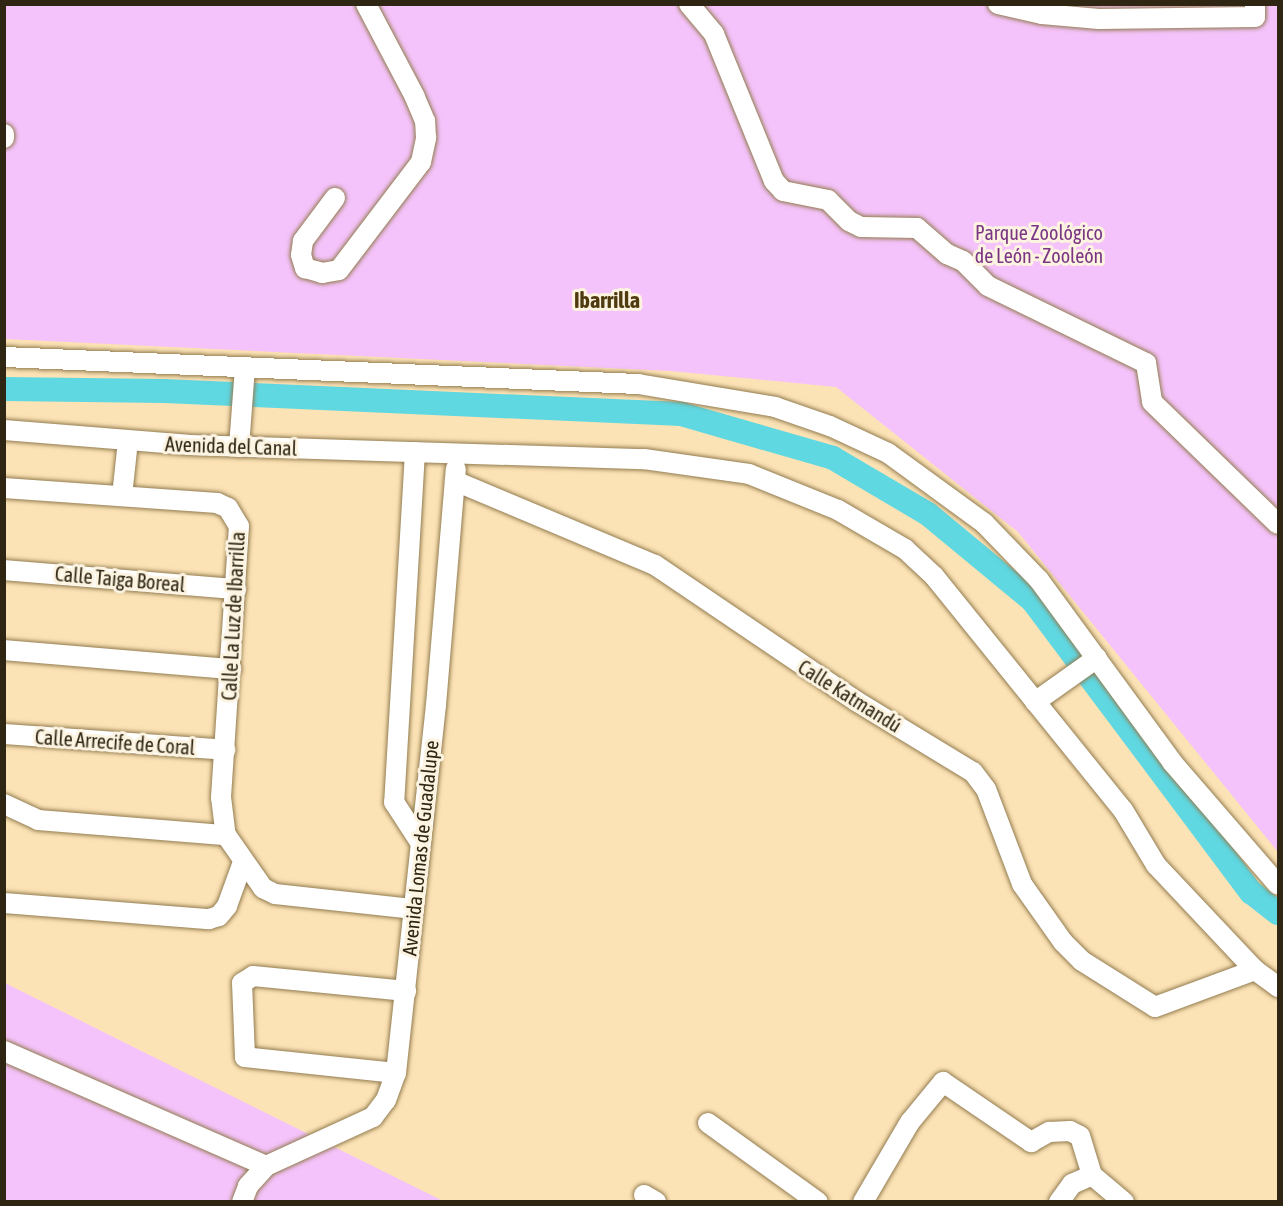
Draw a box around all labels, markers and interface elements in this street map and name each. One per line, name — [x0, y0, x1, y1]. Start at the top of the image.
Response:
park label: Parque Zoológico de León - Zooleón — [975, 220, 1103, 267]
district label: Ibarrilla — [574, 288, 640, 314]
street label: Avenida del Canal — [165, 432, 297, 460]
street label: Calle La Luz de Ibarrilla — [217, 531, 249, 701]
street label: Calle Taiga Boreal — [54, 561, 186, 597]
street label: Calle Katmandú — [794, 655, 906, 737]
street label: Calle Arrecife de Coral — [34, 724, 196, 760]
street label: Avenida Lomas de Guadalupe — [397, 739, 443, 957]

